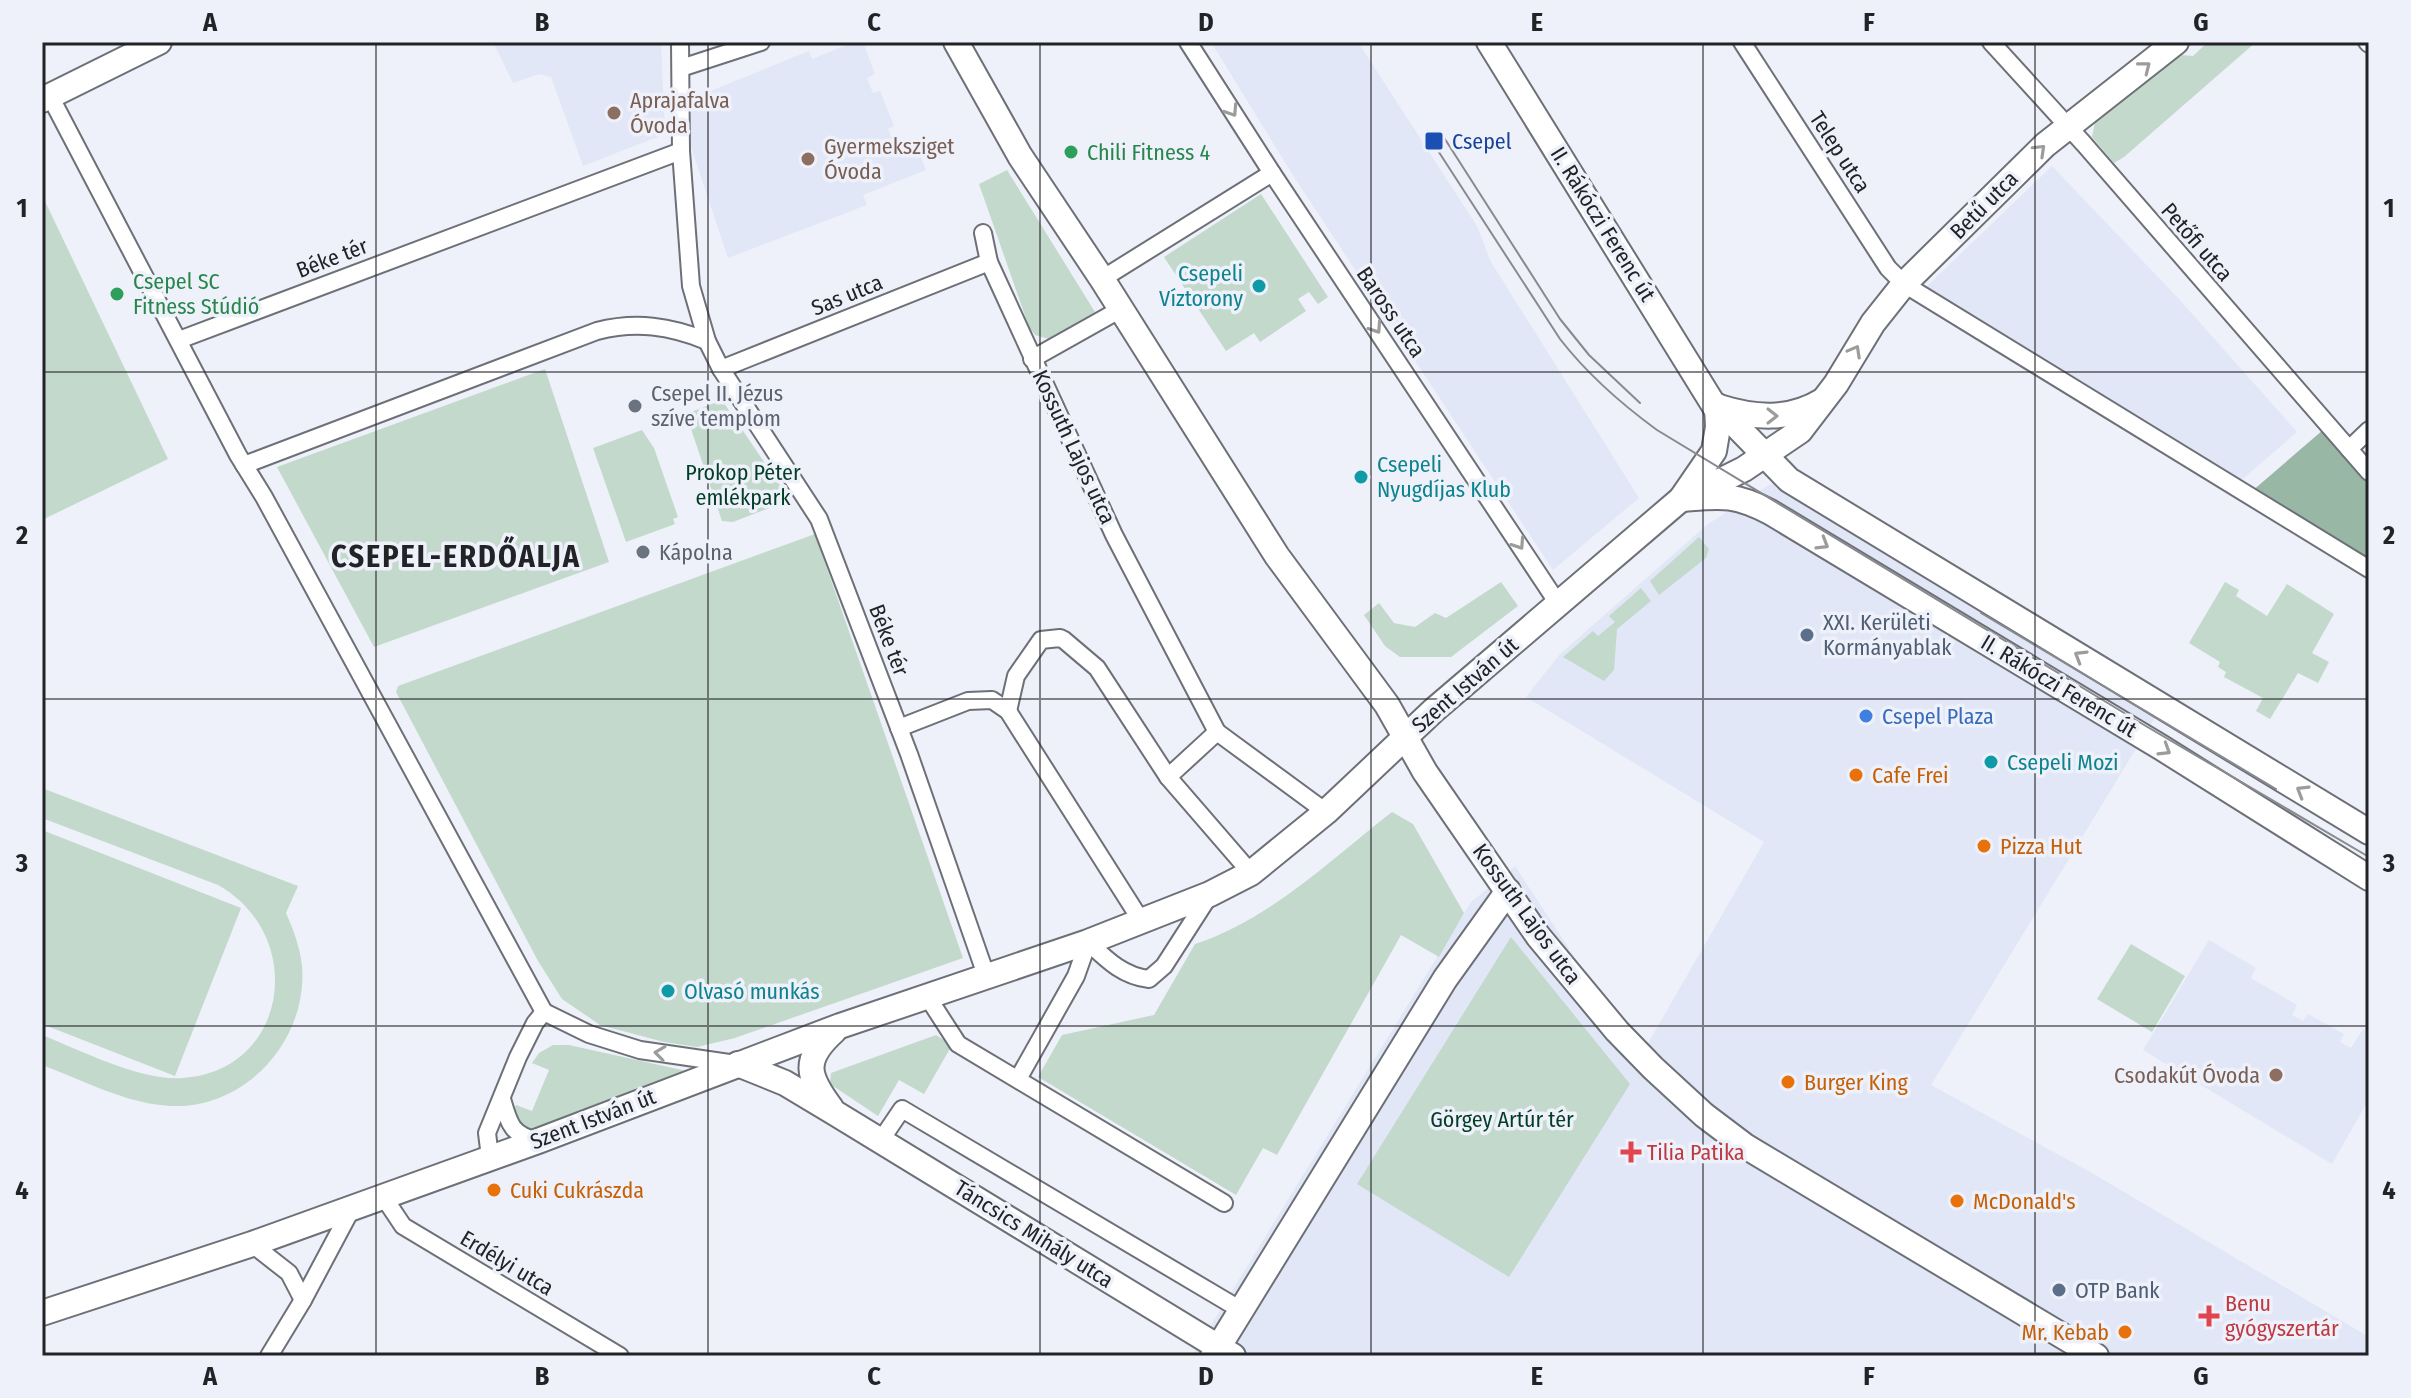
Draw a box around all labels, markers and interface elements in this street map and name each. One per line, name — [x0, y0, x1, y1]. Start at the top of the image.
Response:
text: A — [202, 7, 218, 38]
text: B — [535, 7, 550, 38]
text: C — [867, 7, 881, 38]
text: D — [1198, 7, 1214, 38]
text: E — [1531, 7, 1543, 38]
text: F — [1863, 7, 1875, 38]
text: G — [2193, 7, 2209, 38]
one-way arrow — [2136, 62, 2150, 77]
place label: Aprajafalva Óvoda — [630, 87, 730, 139]
one-way arrow — [1223, 102, 1238, 117]
marker: Aprajafalva Óvoda — [605, 104, 623, 122]
street label: Telep utca — [1804, 106, 1876, 198]
place label: Csepel — [1452, 128, 1512, 155]
marker: Csepel — [1423, 130, 1445, 152]
place label: Gyermeksziget Óvoda — [824, 133, 955, 185]
place label: Chili Fitness 4 — [1087, 139, 1210, 166]
street label: II. Rákóczi Ferenc út — [1545, 142, 1662, 307]
marker: Chili Fitness 4 — [1062, 143, 1080, 161]
one-way arrow — [2031, 145, 2045, 159]
marker: Gyermeksziget Óvoda — [799, 150, 817, 168]
street label: Betű utca — [1944, 165, 2024, 245]
text: 1 — [17, 193, 28, 224]
text: 1 — [2384, 193, 2395, 224]
street label: Petőfi utca — [2156, 197, 2238, 287]
street label: Béke tér — [292, 232, 372, 284]
place label: Csepeli Víztorony — [1159, 260, 1243, 312]
street label: Baross utca — [1351, 262, 1431, 362]
place label: Csepel SC Fitness Stúdió — [133, 268, 259, 320]
street label: Sas utca — [807, 269, 887, 321]
marker: Csepeli Víztorony — [1250, 277, 1268, 295]
marker: Csepel SC Fitness Stúdió — [108, 285, 126, 303]
one-way arrow — [1366, 319, 1381, 333]
one-way arrow — [1845, 345, 1860, 359]
street label: Kossuth Lajos utca — [1026, 366, 1122, 528]
place label: Csepel II. Jézus szíve templom — [651, 380, 783, 432]
marker: Csepel II. Jézus szíve templom — [626, 397, 644, 415]
one-way arrow — [1766, 407, 1779, 425]
place label: Csepeli Nyugdíjas Klub — [1377, 451, 1511, 503]
park label: Prokop Péter emlékpark — [685, 459, 801, 511]
marker: Csepeli Nyugdíjas Klub — [1352, 468, 1370, 486]
text: 2 — [15, 520, 28, 551]
text: 2 — [2382, 520, 2395, 551]
one-way arrow — [1814, 534, 1829, 550]
district label: CSEPEL-ERDŐALJA — [331, 536, 581, 575]
one-way arrow — [1510, 536, 1525, 550]
place label: Kápolna — [659, 539, 733, 566]
marker: Kápolna — [634, 543, 652, 561]
street label: Béke tér — [863, 600, 915, 680]
place label: XXI. Kerületi Kormányablak — [1823, 609, 1952, 661]
marker: XXI. Kerületi Kormányablak — [1798, 626, 1816, 644]
street label: II. Rákóczi Ferenc út — [1976, 629, 2142, 744]
street label: Szent István út — [1406, 631, 1524, 739]
one-way arrow — [2074, 650, 2089, 665]
place label: Csepel Plaza — [1882, 703, 1994, 730]
marker: Csepel Plaza — [1857, 707, 1875, 725]
one-way arrow — [2157, 741, 2171, 756]
place label: Csepeli Mozi — [2007, 749, 2119, 776]
marker: Csepeli Mozi — [1982, 753, 2000, 771]
place label: Cafe Frei — [1872, 762, 1949, 789]
marker: Cafe Frei — [1847, 766, 1865, 784]
one-way arrow — [2297, 786, 2311, 801]
place label: Pizza Hut — [2000, 833, 2083, 860]
marker: Pizza Hut — [1975, 837, 1993, 855]
street label: Kossuth Lajos utca — [1467, 838, 1587, 990]
text: 3 — [15, 848, 28, 879]
text: 3 — [2382, 848, 2395, 879]
place label: Olvasó munkás — [684, 978, 820, 1005]
marker: Olvasó munkás — [659, 982, 677, 1000]
one-way arrow — [654, 1045, 667, 1062]
place label: Csodakút Óvoda — [2114, 1062, 2260, 1089]
marker: Csodakút Óvoda — [2267, 1066, 2285, 1084]
place label: Burger King — [1804, 1069, 1908, 1096]
marker: Burger King — [1779, 1073, 1797, 1091]
street label: Szent István út — [527, 1082, 660, 1155]
park label: Görgey Artúr tér — [1430, 1106, 1574, 1133]
place label: Tilia Patika — [1647, 1139, 1745, 1166]
marker: Tilia Patika — [1622, 1143, 1640, 1161]
street label: Táncsics Mihály utca — [950, 1174, 1118, 1294]
text: 4 — [15, 1175, 29, 1206]
text: 4 — [2382, 1175, 2396, 1206]
place label: Cuki Cukrászda — [510, 1177, 644, 1204]
marker: Cuki Cukrászda — [485, 1181, 503, 1199]
place label: McDonald's — [1973, 1188, 2076, 1215]
marker: McDonald's — [1948, 1192, 1966, 1210]
street label: Erdélyi utca — [455, 1225, 559, 1301]
place label: OTP Bank — [2075, 1277, 2160, 1304]
marker: OTP Bank — [2050, 1281, 2068, 1299]
place label: Benu gyógyszertár — [2225, 1290, 2339, 1342]
marker: Benu gyógyszertár — [2200, 1307, 2218, 1325]
place label: Mr. Kebab — [2021, 1319, 2109, 1346]
marker: Mr. Kebab — [2116, 1323, 2134, 1341]
text: A — [202, 1361, 218, 1392]
text: B — [535, 1361, 550, 1392]
text: C — [867, 1361, 881, 1392]
text: D — [1198, 1361, 1214, 1392]
text: E — [1531, 1361, 1543, 1392]
text: F — [1863, 1361, 1875, 1392]
text: G — [2193, 1361, 2209, 1392]

